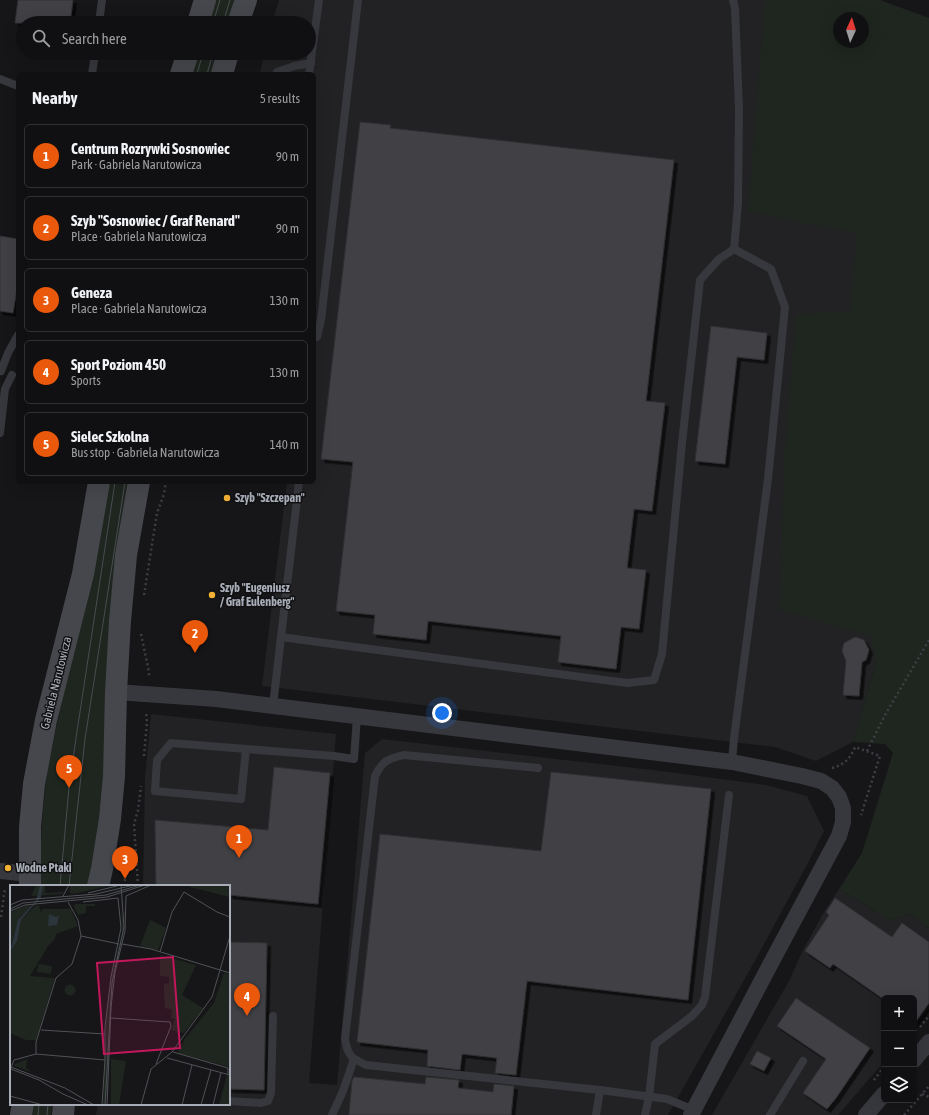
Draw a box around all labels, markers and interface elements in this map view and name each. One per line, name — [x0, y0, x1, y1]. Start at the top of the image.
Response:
north arrow — [833, 12, 869, 48]
search box — [16, 16, 316, 60]
icon: search — [30, 27, 52, 49]
text: Search here — [62, 30, 127, 47]
text: Nearby — [32, 88, 78, 108]
text: 5 results — [260, 91, 300, 106]
text: Centrum Rozrywki Sosnowiec — [71, 140, 230, 157]
text: 1 — [43, 149, 49, 164]
text: 90 m — [276, 149, 299, 164]
text: Park · Gabriela Narutowicza — [71, 157, 202, 172]
text: Szyb "Sosnowiec / Graf Renard" — [71, 212, 240, 229]
text: 2 — [43, 221, 49, 236]
text: 90 m — [276, 221, 299, 236]
text: Place · Gabriela Narutowicza — [71, 229, 207, 244]
text: Geneza — [71, 284, 112, 301]
text: 3 — [43, 293, 49, 308]
text: 130 m — [270, 293, 299, 308]
text: Place · Gabriela Narutowicza — [71, 301, 207, 316]
text: Sport Poziom 450 — [71, 356, 166, 373]
text: 4 — [43, 365, 49, 380]
text: 130 m — [270, 365, 299, 380]
text: Sports — [71, 373, 101, 388]
text: Sielec Szkolna — [71, 428, 149, 445]
text: 5 — [43, 437, 49, 452]
text: 140 m — [270, 437, 299, 452]
text: Bus stop · Gabriela Narutowicza — [71, 445, 219, 460]
place label: Szyb "Szczepan" — [235, 491, 305, 505]
marker: Szyb "Szczepan" — [222, 493, 232, 503]
place label: Szyb "Eugeniusz / Graf Eulenberg" — [220, 581, 295, 609]
marker: Szyb "Eugeniusz / Graf Eulenberg" — [207, 590, 217, 600]
pin: 2 — [182, 620, 208, 653]
street label: Gabriela Narutowicza — [38, 635, 74, 731]
your location — [432, 703, 452, 723]
pin: 5 — [56, 755, 82, 788]
pin: 1 — [226, 825, 252, 858]
pin: 3 — [112, 846, 138, 879]
place label: Wodne Ptaki — [15, 861, 72, 875]
marker: Wodne Ptaki — [3, 863, 13, 873]
inset map — [10, 885, 230, 1105]
pin: 4 — [234, 983, 260, 1016]
map controls — [881, 995, 917, 1103]
button: + — [881, 995, 917, 1031]
button: − — [881, 1031, 917, 1067]
button: layers — [881, 1067, 917, 1103]

